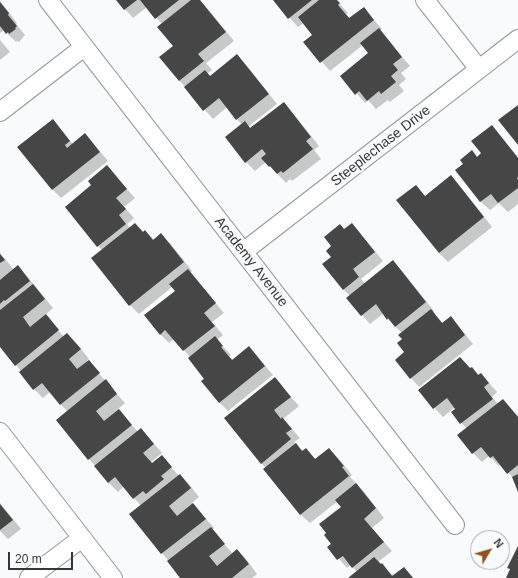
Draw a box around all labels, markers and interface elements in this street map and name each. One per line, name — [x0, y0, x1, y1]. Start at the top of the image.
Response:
street label: Steeplechase Drive — [328, 102, 434, 190]
street label: Academy Avenue — [211, 214, 291, 310]
north arrow — [470, 530, 510, 570]
text: N — [491, 536, 506, 550]
scale bar — [10, 544, 75, 570]
text: 20 m — [15, 552, 42, 566]

